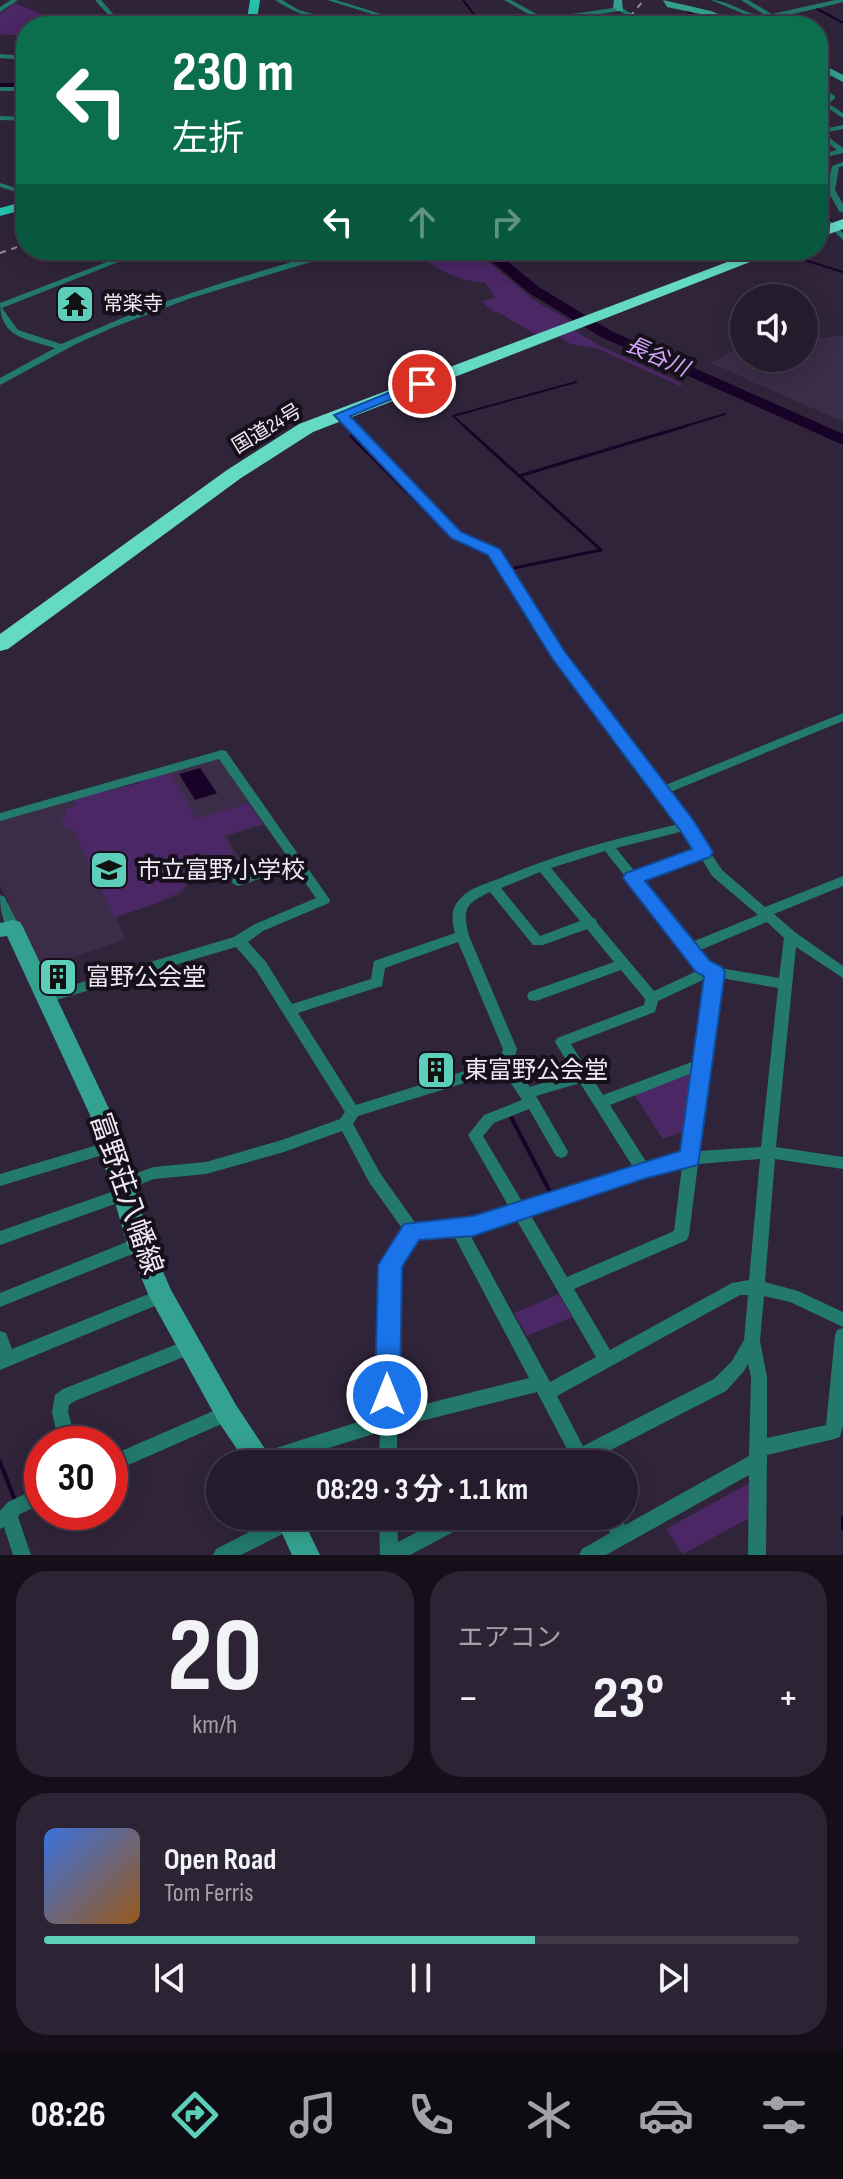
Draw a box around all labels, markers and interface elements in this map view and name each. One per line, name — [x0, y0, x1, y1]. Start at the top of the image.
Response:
text: 230 m — [172, 40, 294, 107]
icon: left — [40, 48, 144, 152]
text: 左折 — [172, 118, 244, 161]
icon: left — [316, 200, 360, 244]
icon: ahead — [400, 200, 444, 244]
icon: right — [484, 200, 528, 244]
temple icon: 常楽寺 — [54, 283, 96, 325]
map controls — [730, 284, 818, 372]
button: sound — [730, 284, 818, 372]
place label: 常楽寺 — [103, 292, 163, 316]
water label: 長谷川 — [621, 331, 694, 384]
pin — [388, 350, 456, 418]
icon: arrive — [400, 362, 444, 406]
street label: 国道24号 — [228, 399, 306, 459]
school or university icon: 市立富野小学校 — [88, 849, 130, 891]
place label: 市立富野小学校 — [137, 856, 305, 885]
building icon: 富野公会堂 — [37, 956, 79, 998]
place label: 富野公会堂 — [86, 963, 206, 992]
building icon: 東富野公会堂 — [415, 1049, 457, 1091]
place label: 東富野公会堂 — [464, 1056, 608, 1085]
street label: 富野荘八幡線 — [83, 1109, 169, 1279]
position arrow — [345, 1353, 429, 1437]
speed limit sign: 30 — [24, 1426, 128, 1530]
text: 08:29 · 3 分 · 1.1 km — [316, 1472, 528, 1508]
text: 20 — [167, 1595, 262, 1720]
text: エアコン — [458, 1623, 562, 1654]
text: 23° — [592, 1663, 664, 1735]
text: − — [458, 1672, 479, 1725]
text: + — [777, 1672, 799, 1725]
text: km/h — [192, 1710, 237, 1741]
text: Open Road — [164, 1842, 276, 1878]
text: Tom Ferris — [164, 1878, 254, 1909]
icon: previous — [148, 1956, 192, 2000]
icon: pause — [399, 1956, 443, 2000]
icon: next — [651, 1956, 695, 2000]
icon: directions — [167, 2087, 223, 2143]
icon: music — [285, 2087, 341, 2143]
icon: phone — [403, 2087, 459, 2143]
icon: climate — [521, 2087, 577, 2143]
icon: car — [638, 2087, 694, 2143]
icon: filters — [756, 2087, 812, 2143]
text: 08:26 — [31, 2094, 106, 2137]

